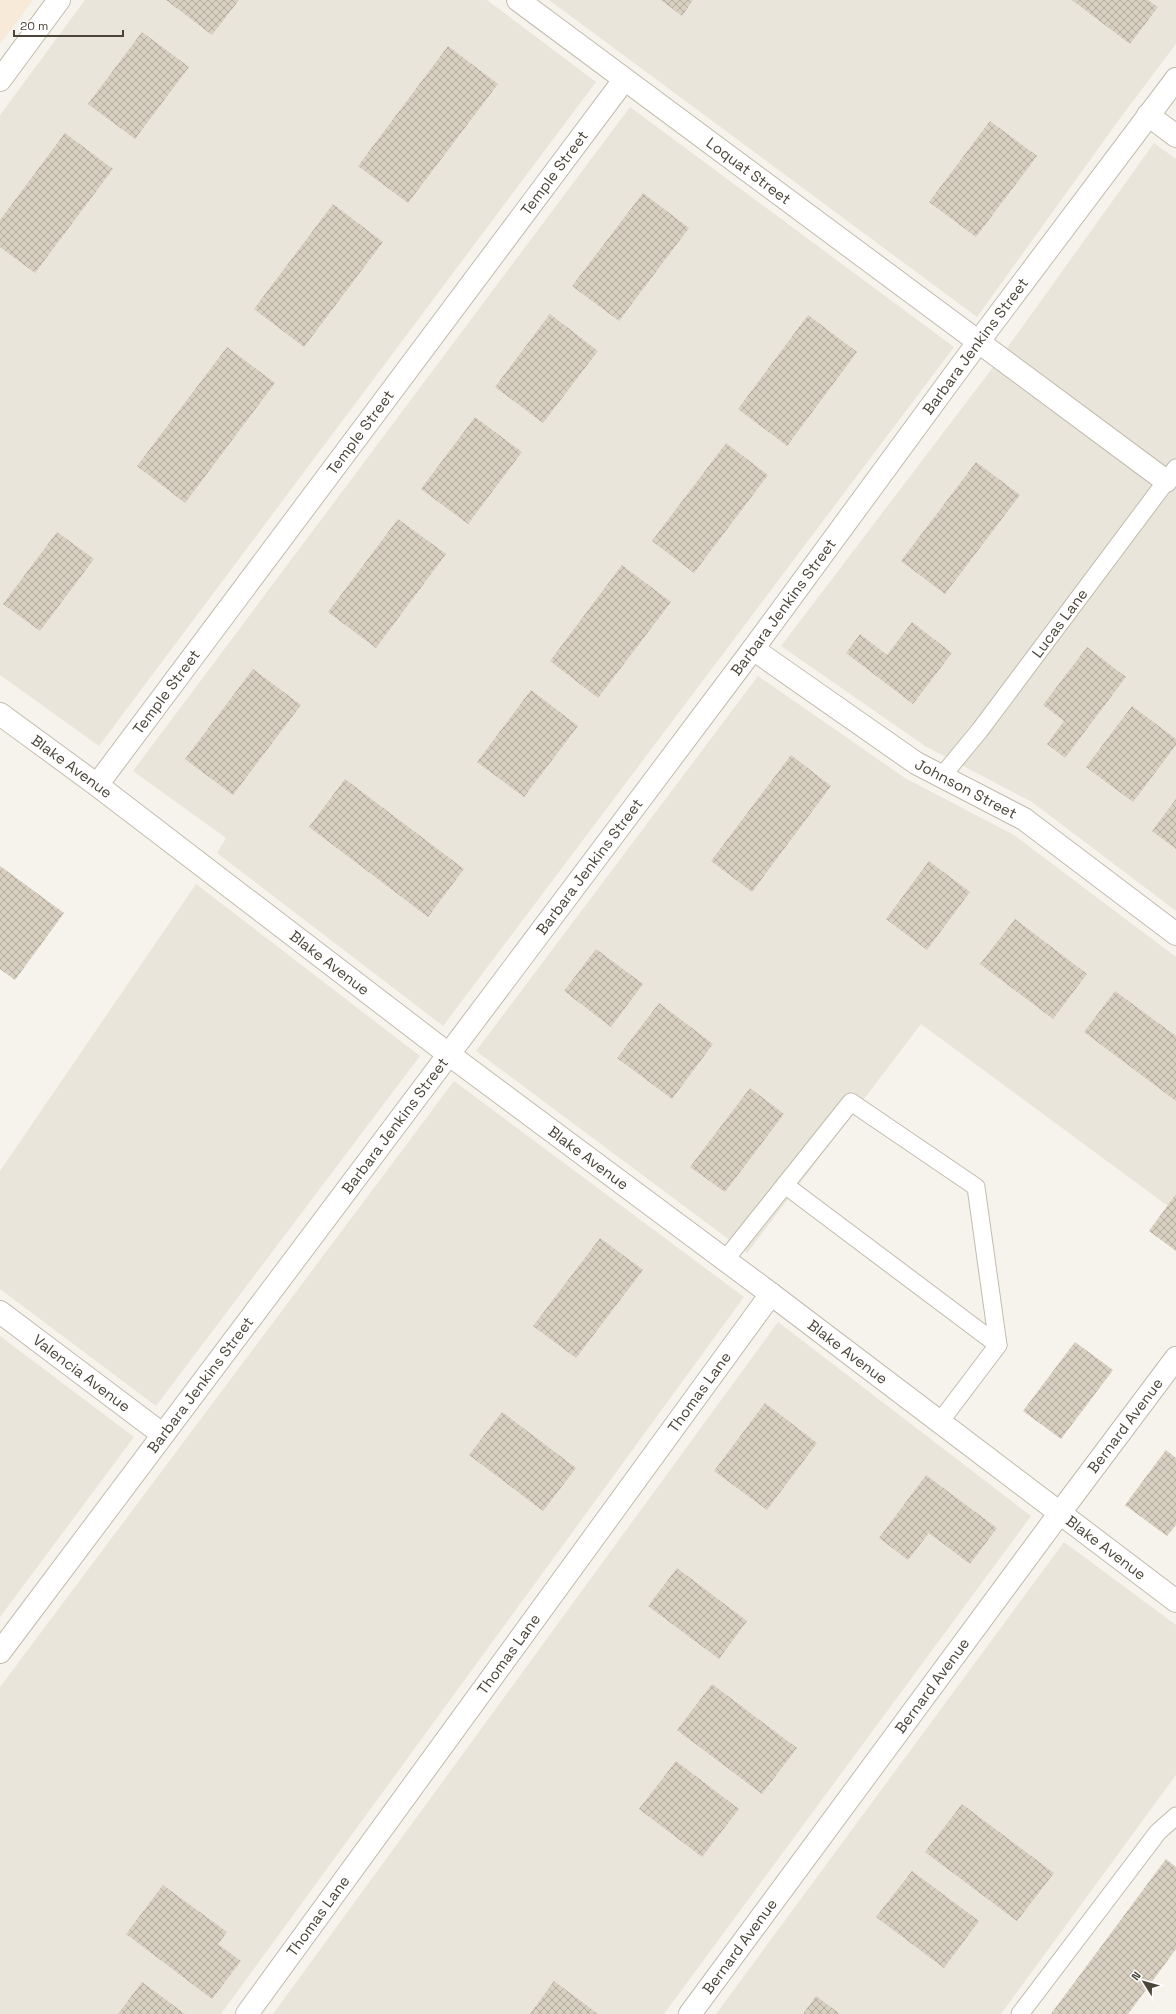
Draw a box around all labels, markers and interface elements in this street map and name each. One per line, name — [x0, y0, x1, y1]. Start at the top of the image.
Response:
scale bar — [14, 12, 123, 38]
text: 20 m — [20, 18, 48, 34]
street label: Temple Street — [516, 127, 592, 219]
street label: Loquat Street — [702, 133, 795, 208]
street label: Barbara Jenkins Street — [918, 274, 1032, 418]
street label: Temple Street — [322, 386, 398, 478]
street label: Barbara Jenkins Street — [726, 534, 840, 679]
street label: Lucas Lane — [1027, 584, 1092, 661]
street label: Temple Street — [128, 646, 204, 738]
street label: Blake Avenue — [28, 730, 116, 802]
street label: Johnson Street — [912, 754, 1020, 823]
street label: Barbara Jenkins Street — [532, 794, 647, 938]
street label: Blake Avenue — [286, 926, 374, 999]
street label: Barbara Jenkins Street — [337, 1053, 452, 1197]
street label: Blake Avenue — [545, 1122, 633, 1194]
street label: Barbara Jenkins Street — [143, 1313, 258, 1457]
street label: Blake Avenue — [804, 1315, 892, 1388]
street label: Valencia Avenue — [29, 1330, 134, 1416]
street label: Thomas Lane — [663, 1348, 735, 1436]
street label: Bernard Avenue — [1083, 1374, 1167, 1477]
street label: Blake Avenue — [1062, 1511, 1150, 1584]
street label: Thomas Lane — [473, 1610, 544, 1698]
street label: Bernard Avenue — [890, 1634, 973, 1737]
street label: Thomas Lane — [282, 1872, 354, 1960]
street label: Bernard Avenue — [698, 1895, 781, 1998]
north arrow — [1124, 1962, 1164, 2002]
text: N — [1128, 1969, 1144, 1983]

